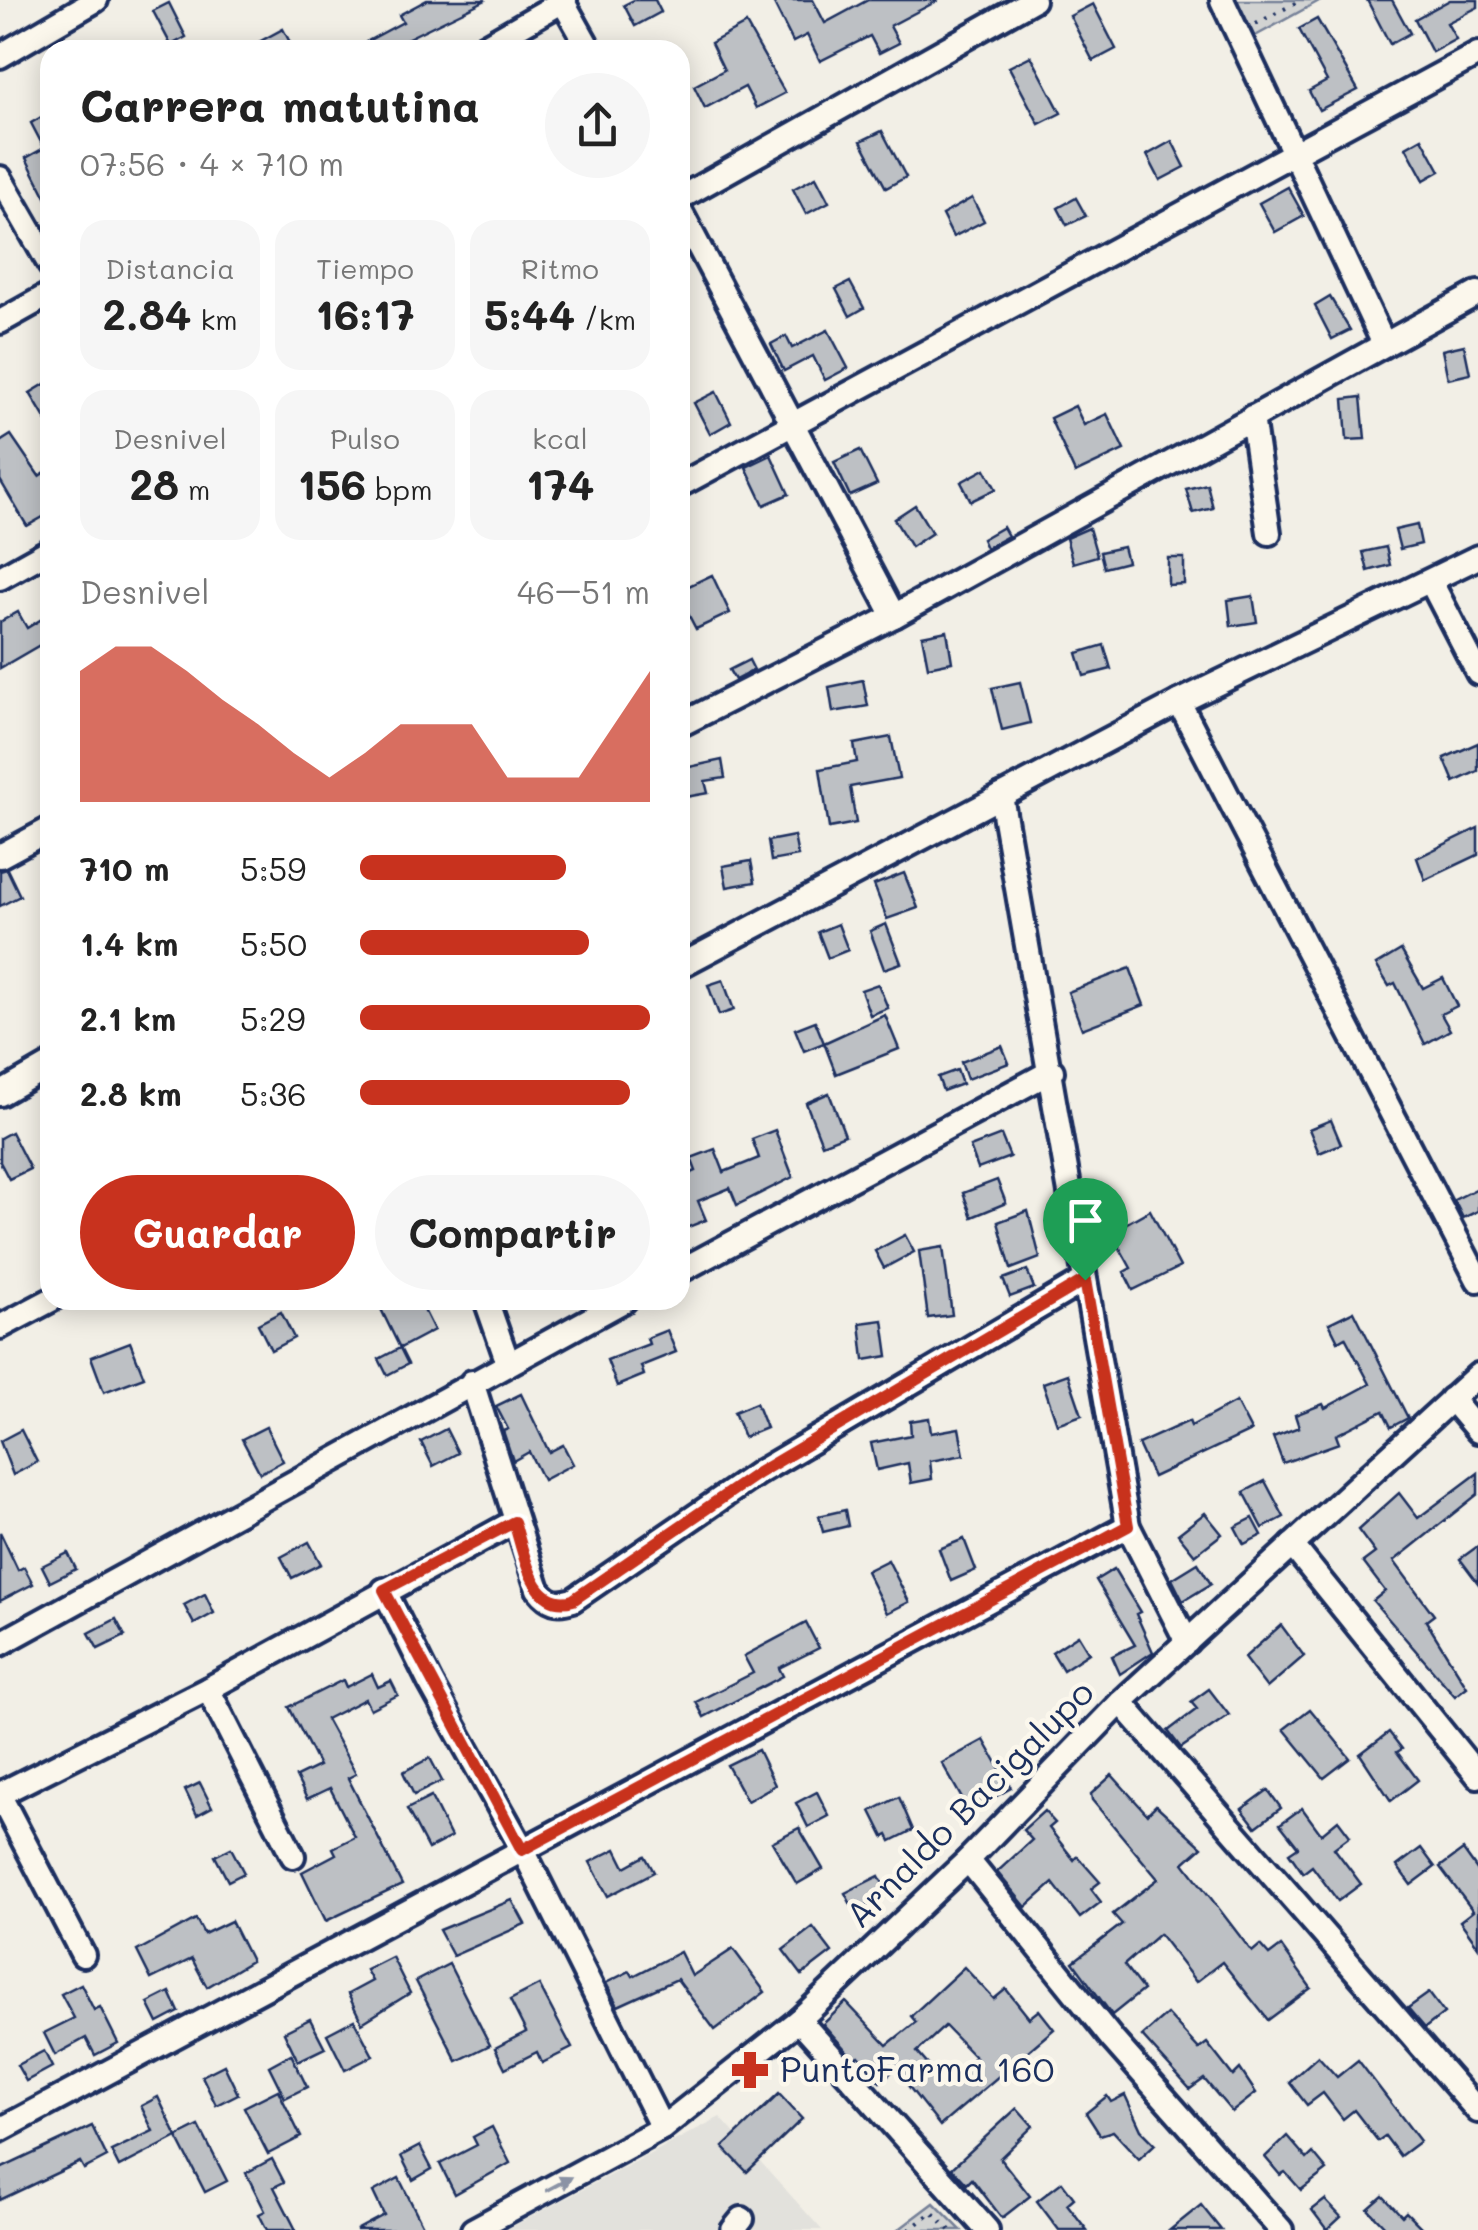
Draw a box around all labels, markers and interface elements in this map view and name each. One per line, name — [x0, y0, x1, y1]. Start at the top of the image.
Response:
button: share — [545, 73, 650, 178]
text: Carrera matutina — [80, 75, 480, 133]
text: 07:56 · 4 × 710 m — [80, 142, 344, 184]
text: Distancia — [105, 250, 235, 286]
text: Tiempo — [316, 250, 414, 286]
text: Ritmo — [521, 250, 599, 286]
text: 2.84 — [102, 286, 191, 341]
text: 16:17 — [315, 286, 415, 341]
text: 5:44 — [484, 286, 575, 341]
text: km — [191, 301, 238, 337]
text: /km — [575, 301, 636, 337]
text: Desnivel — [113, 420, 227, 456]
text: Pulso — [330, 420, 400, 456]
text: kcal — [532, 420, 588, 456]
text: 28 — [130, 456, 179, 511]
text: 156 — [298, 456, 366, 511]
text: 174 — [526, 456, 594, 511]
text: m — [179, 471, 210, 507]
text: bpm — [366, 471, 432, 507]
text: Desnivel — [80, 570, 210, 612]
text: 46–51 m — [517, 570, 650, 612]
text: 710 m — [80, 847, 170, 889]
text: 5:59 — [240, 847, 306, 889]
text: 1.4 km — [80, 922, 179, 964]
text: 5:50 — [240, 922, 307, 964]
text: 2.1 km — [80, 997, 176, 1039]
text: 5:29 — [240, 997, 305, 1039]
text: 2.8 km — [80, 1072, 182, 1114]
text: 5:36 — [240, 1072, 307, 1114]
button: Guardar — [80, 1175, 355, 1290]
button: Compartir — [375, 1175, 650, 1290]
pin — [1043, 1178, 1128, 1281]
icon: arrive — [1058, 1193, 1113, 1248]
street label: Arnaldo Bacigalupo — [835, 1669, 1103, 1937]
place label: PuntoFarma 160 — [780, 2045, 1054, 2091]
pharmacy icon: PuntoFarma 160 — [729, 2049, 771, 2091]
one-way arrow — [545, 2175, 573, 2193]

